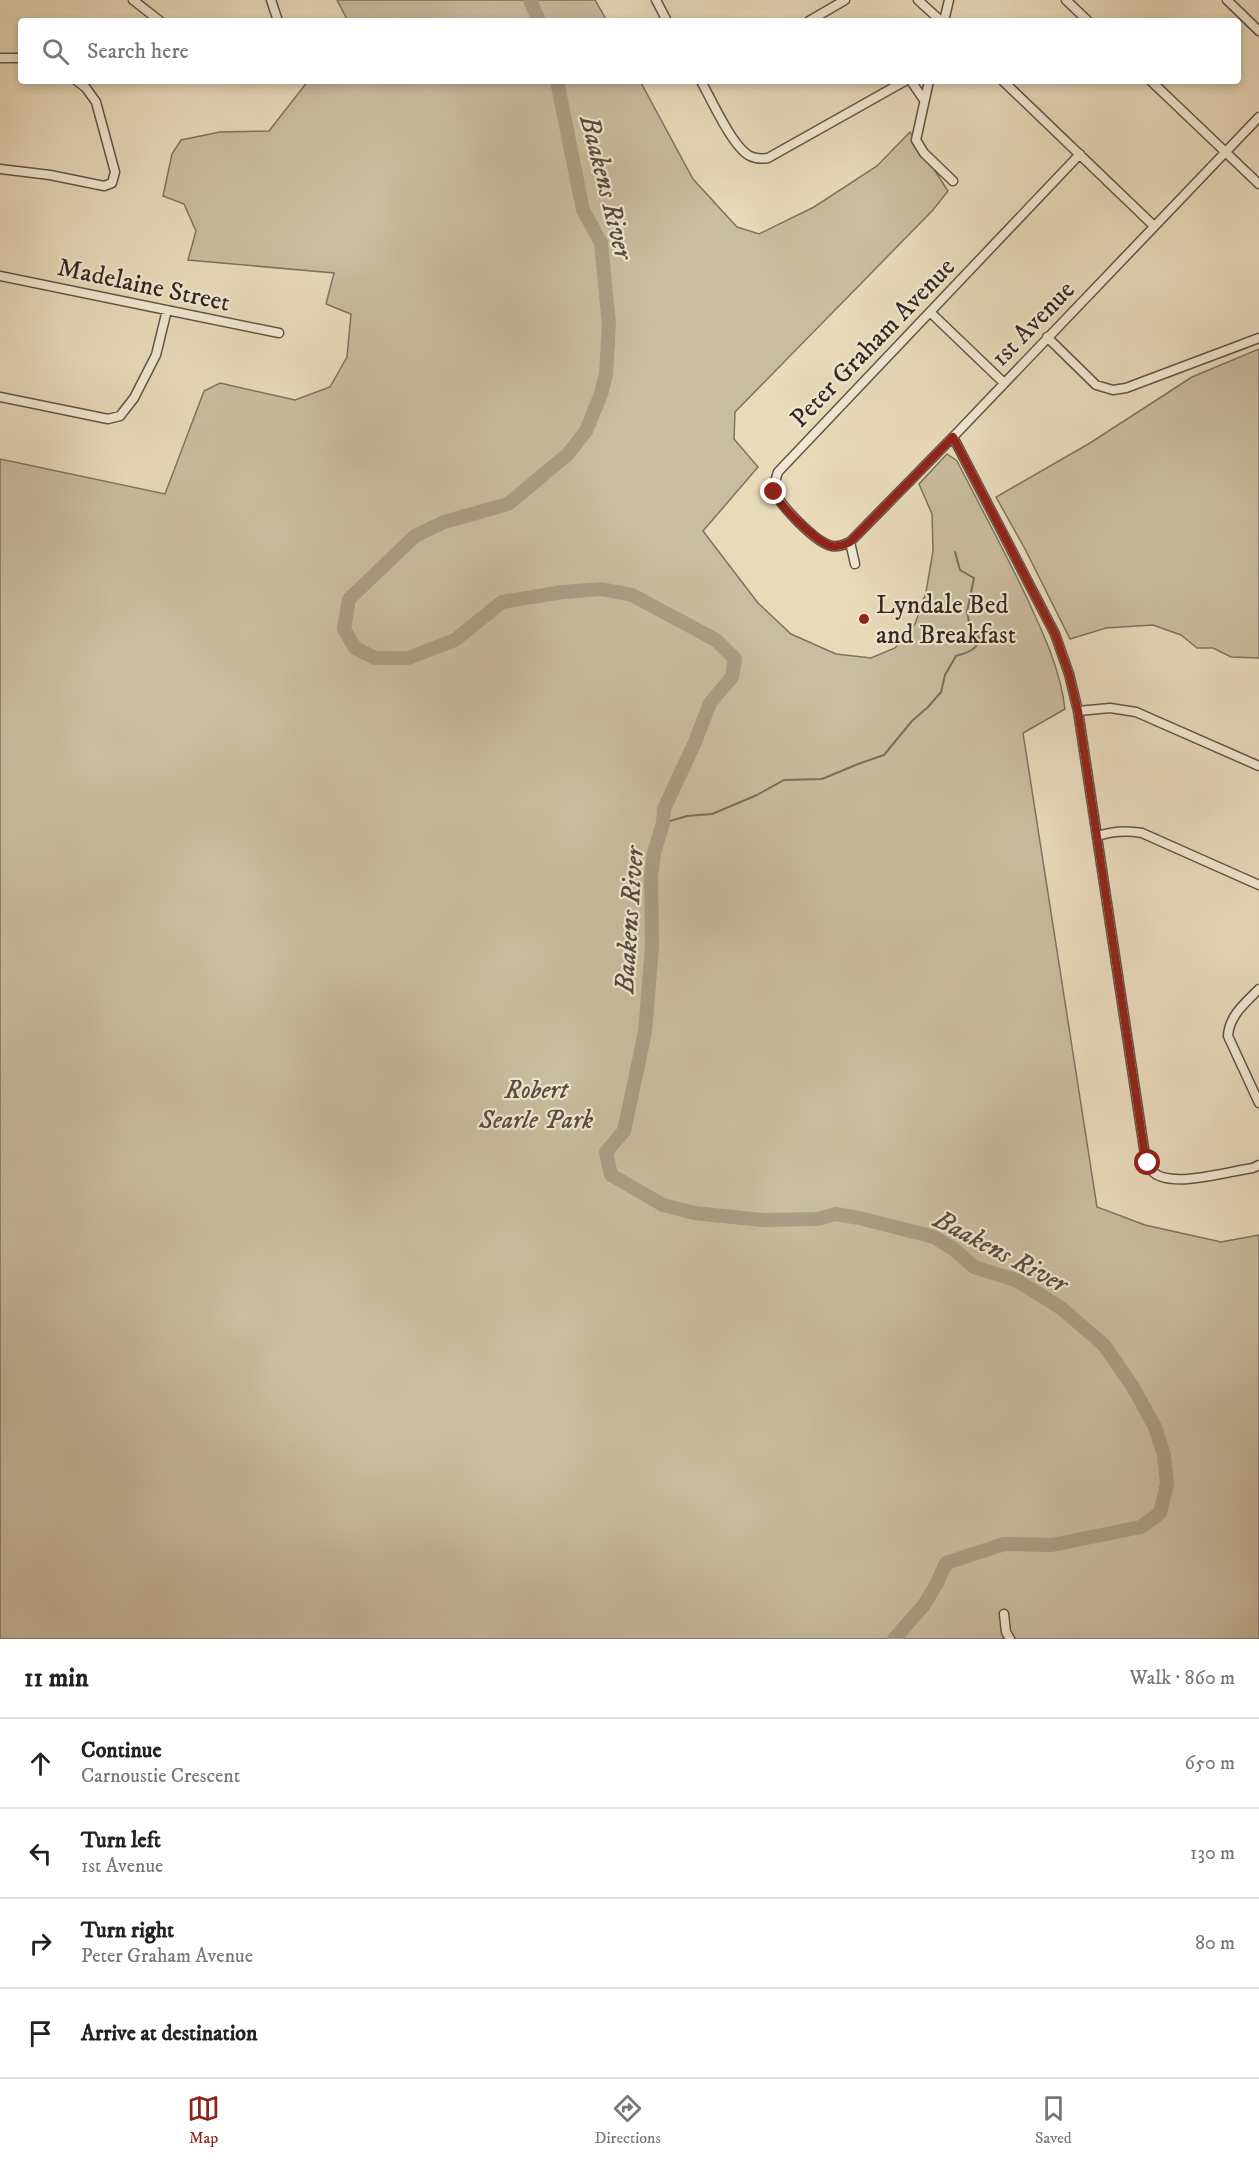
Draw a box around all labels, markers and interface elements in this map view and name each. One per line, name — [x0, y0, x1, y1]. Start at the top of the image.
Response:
search box — [18, 18, 1241, 84]
icon: search — [39, 35, 72, 68]
text: Search here — [87, 38, 189, 65]
water label: Baakens River — [572, 111, 641, 265]
street label: Madelaine Street — [54, 251, 233, 320]
street label: Peter Graham Avenue — [784, 251, 963, 435]
street label: 1st Avenue — [984, 274, 1082, 374]
route end — [760, 478, 786, 504]
place label: Lyndale Bed and Breakfast — [876, 589, 1016, 652]
marker: Lyndale Bed and Breakfast — [857, 612, 871, 626]
water label: Baakens River — [608, 843, 652, 995]
park label: Robert Searle Park — [478, 1074, 593, 1137]
route start — [1134, 1149, 1160, 1175]
water label: Baakens River — [927, 1202, 1075, 1302]
text: 11 min — [24, 1662, 89, 1695]
text: Walk · 860 m — [1130, 1666, 1235, 1691]
text: Continue — [81, 1737, 162, 1764]
icon: ahead — [24, 1747, 57, 1780]
text: 650 m — [1185, 1751, 1235, 1776]
text: Carnoustie Crescent — [81, 1764, 240, 1789]
text: Turn left — [81, 1827, 161, 1854]
icon: left — [24, 1837, 57, 1870]
text: 130 m — [1190, 1841, 1235, 1866]
text: 1st Avenue — [81, 1854, 163, 1879]
text: Turn right — [81, 1917, 174, 1944]
icon: right — [24, 1927, 57, 1960]
text: 80 m — [1195, 1931, 1235, 1956]
text: Peter Graham Avenue — [81, 1944, 253, 1969]
icon: arrive — [24, 2017, 57, 2050]
text: Arrive at destination — [81, 2020, 258, 2047]
tab: Map — [187, 2092, 220, 2148]
tab: Directions — [594, 2092, 661, 2148]
tab: Saved — [1035, 2092, 1072, 2148]

